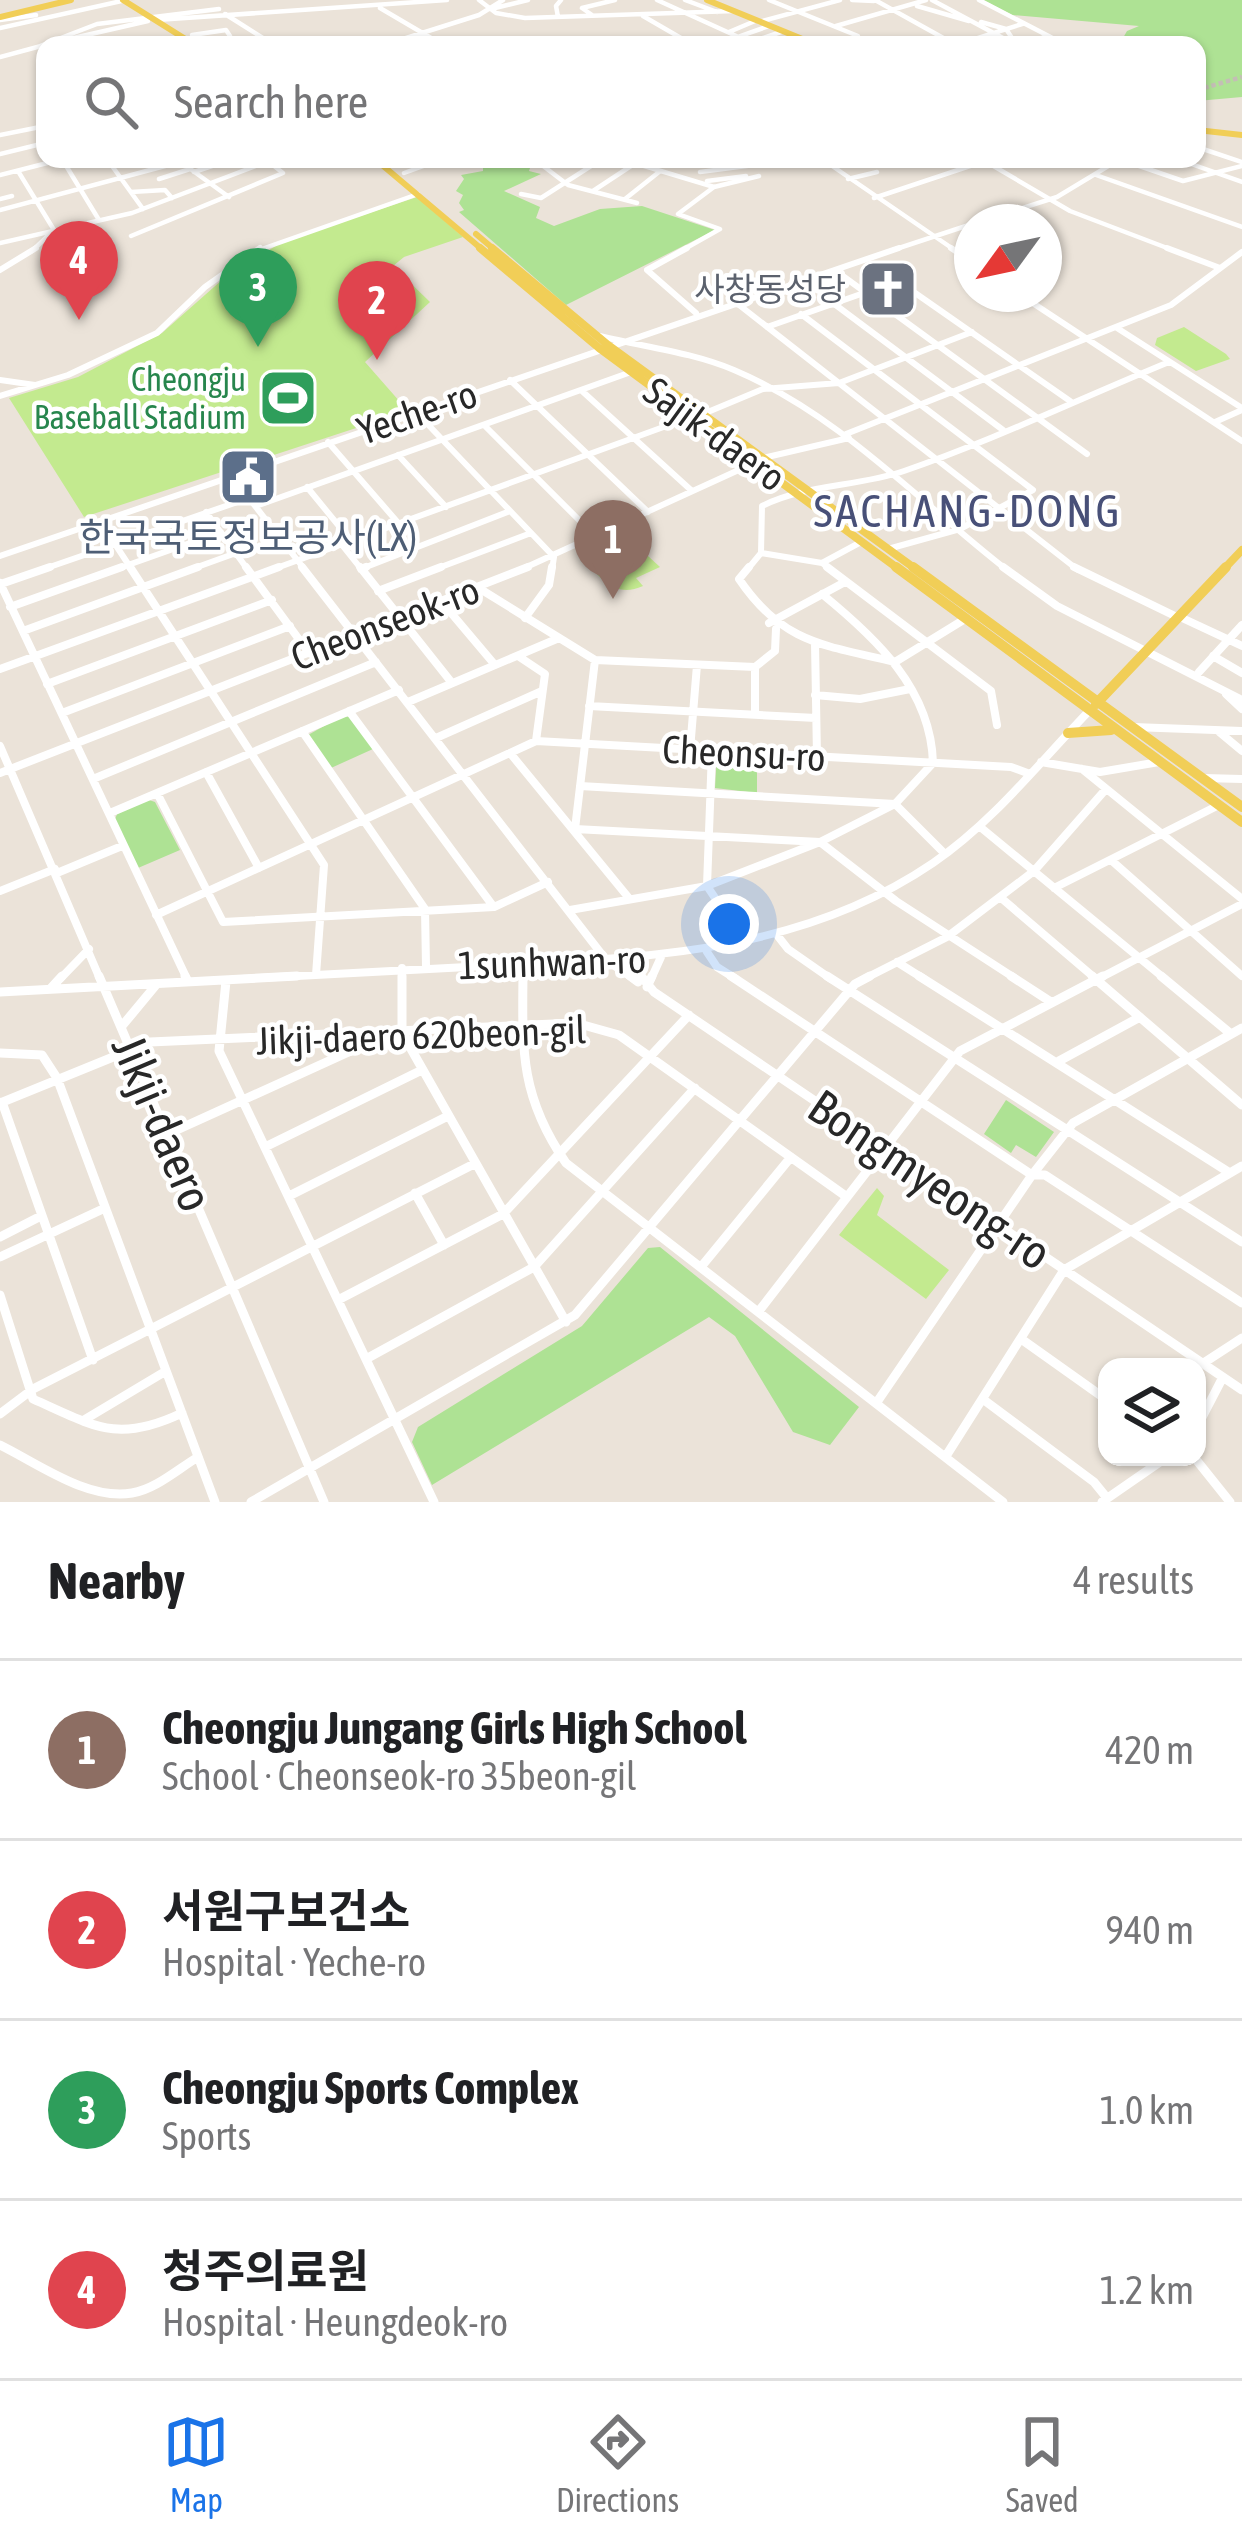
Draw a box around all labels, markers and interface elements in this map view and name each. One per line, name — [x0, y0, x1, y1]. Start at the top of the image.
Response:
search box — [36, 36, 1206, 168]
icon: search — [78, 69, 144, 135]
text: Search here — [174, 76, 368, 128]
north arrow — [954, 204, 1062, 312]
pin: 4 — [40, 221, 118, 320]
pin: 3 — [219, 248, 297, 347]
church icon: 사창동성당 — [857, 258, 919, 320]
pin: 2 — [338, 261, 416, 360]
place label: 사창동성당 — [694, 270, 846, 308]
place label: Cheongju Baseball Stadium — [34, 360, 246, 436]
sports icon: Cheongju Baseball Stadium — [257, 367, 319, 429]
street label: Sajik-daero — [636, 368, 794, 500]
street label: Yeche-ro — [352, 371, 482, 453]
public building icon: 한국국토정보공사(LX) — [217, 446, 279, 508]
district label: SACHANG-DONG — [814, 485, 1122, 537]
pin: 1 — [574, 500, 652, 599]
place label: 한국국토정보공사(LX) — [79, 515, 417, 559]
street label: Cheonseok-ro — [285, 567, 485, 679]
street label: Cheonsu-ro — [661, 727, 827, 779]
your location — [699, 894, 759, 954]
street label: 1sunhwan-ro — [457, 937, 647, 987]
street label: Jikji-daero 620beon-gil — [255, 1007, 587, 1063]
street label: Jikji-daero — [102, 1027, 224, 1219]
street label: Bongmyeong-ro — [799, 1078, 1061, 1280]
map controls — [1098, 1358, 1206, 1466]
button: layers — [1098, 1358, 1206, 1466]
text: Nearby — [48, 1551, 185, 1610]
text: 4 results — [1073, 1558, 1194, 1602]
text: Cheongju Jungang Girls High School — [162, 1702, 746, 1754]
text: 1 — [78, 1728, 96, 1772]
text: 420 m — [1106, 1728, 1194, 1772]
text: School · Cheonseok-ro 35beon-gil — [162, 1754, 636, 1798]
text: 서원구보건소 — [162, 1885, 410, 1937]
text: 2 — [78, 1908, 96, 1952]
text: 940 m — [1106, 1908, 1194, 1952]
text: Hospital · Yeche-ro — [162, 1940, 426, 1984]
text: Cheongju Sports Complex — [162, 2062, 579, 2114]
text: 3 — [78, 2088, 96, 2132]
text: 1.0 km — [1100, 2088, 1194, 2132]
text: Sports — [162, 2114, 251, 2158]
text: 청주의료원 — [162, 2245, 369, 2297]
text: 4 — [78, 2268, 96, 2312]
text: 1.2 km — [1100, 2268, 1194, 2312]
text: Hospital · Heungdeok-ro — [162, 2300, 508, 2344]
tab: Map — [163, 2409, 229, 2519]
tab: Directions — [556, 2409, 679, 2519]
tab: Saved — [1006, 2409, 1079, 2519]

